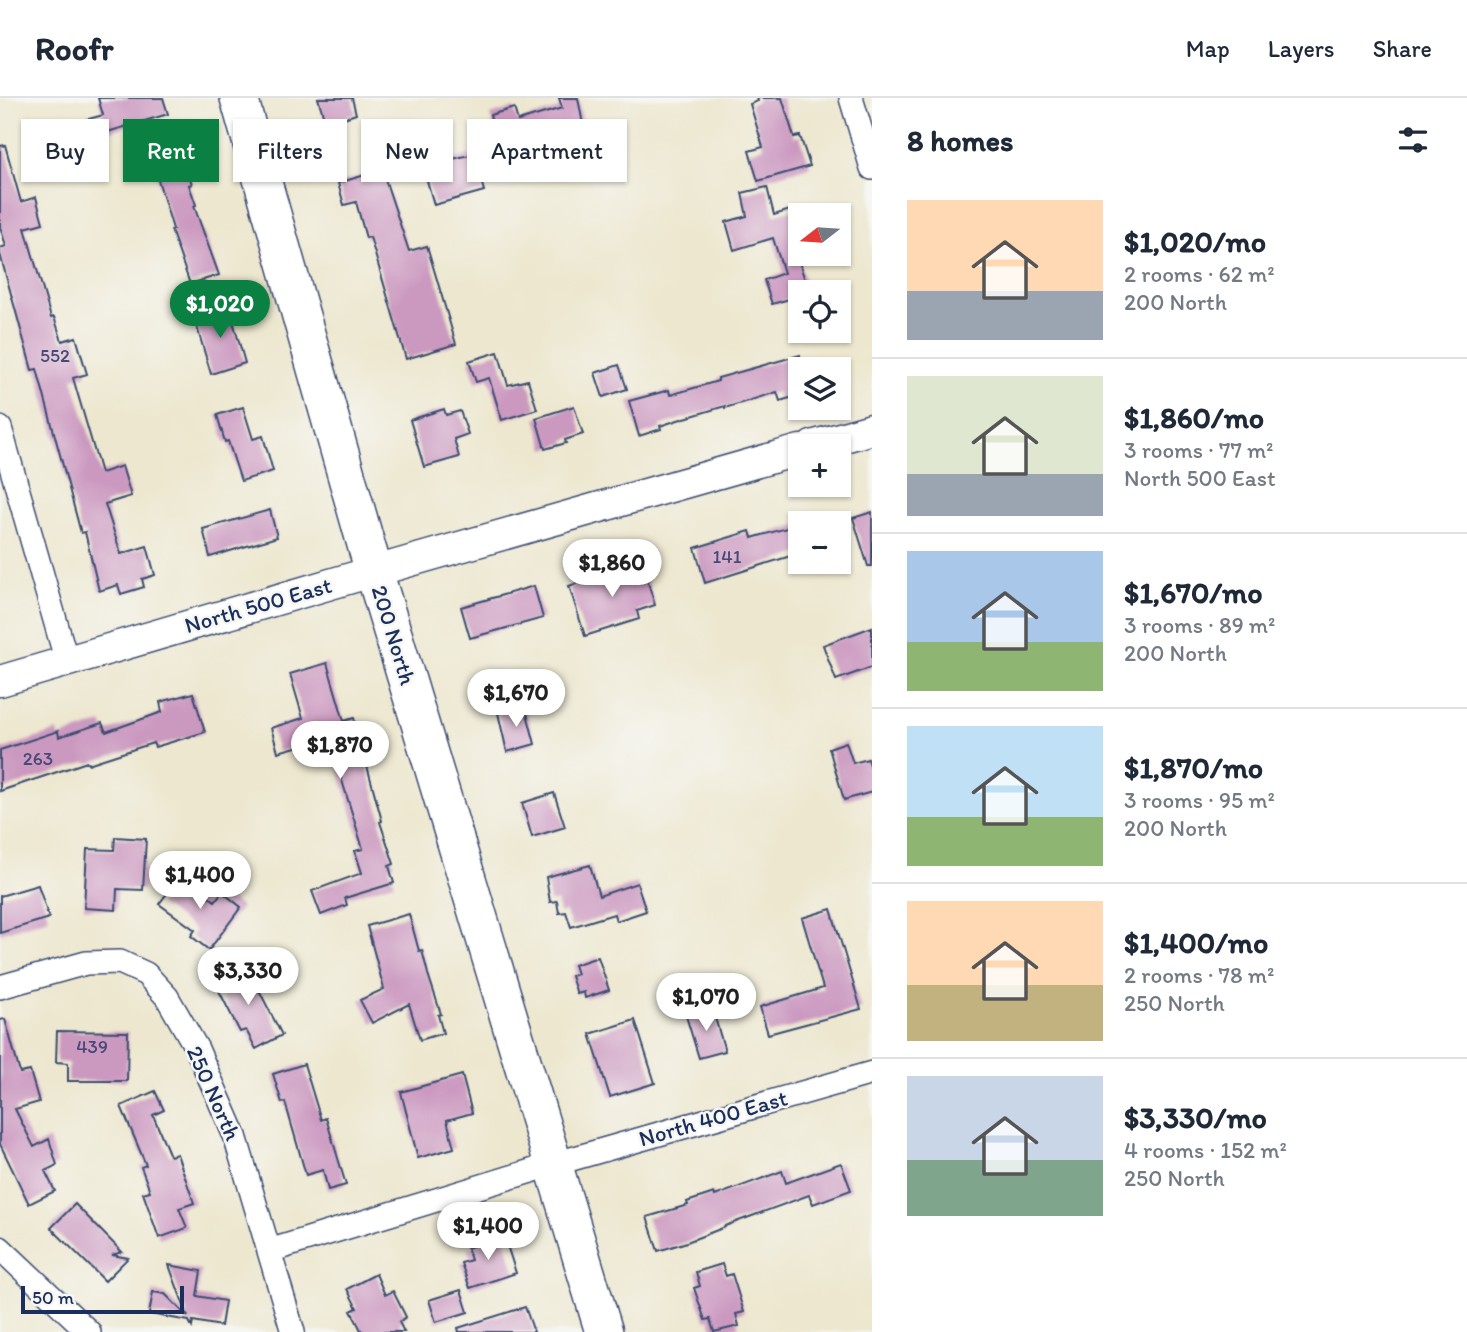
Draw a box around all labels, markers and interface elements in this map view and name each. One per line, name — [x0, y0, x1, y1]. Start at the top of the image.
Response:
text: Roofr — [35, 29, 113, 68]
text: Map — [1186, 34, 1230, 63]
text: Layers — [1268, 34, 1335, 63]
text: Share — [1373, 34, 1432, 63]
chip: Buy — [21, 119, 109, 182]
chip: Rent — [123, 119, 219, 182]
chip: Filters — [233, 119, 347, 182]
chip: New — [361, 119, 453, 182]
chip: Apartment — [467, 119, 627, 182]
icon: filters — [1394, 121, 1432, 159]
text: 8 homes — [907, 122, 1014, 159]
north arrow — [788, 203, 850, 266]
map controls — [788, 203, 851, 574]
text: $1,020/mo — [1124, 223, 1266, 260]
icon: home — [963, 228, 1047, 312]
text: 2 rooms · 62 m² — [1124, 260, 1275, 288]
pin: $1,020 — [163, 280, 277, 340]
button: locate — [788, 280, 851, 343]
text: 200 North — [1124, 288, 1227, 316]
text: $1,020 — [186, 289, 254, 317]
house number: 552 — [40, 344, 70, 367]
button: layers — [788, 357, 851, 420]
text: $1,860/mo — [1124, 399, 1264, 436]
icon: home — [963, 404, 1047, 488]
button: + — [788, 434, 851, 497]
text: 3 rooms · 77 m² — [1124, 436, 1274, 464]
text: North 500 East — [1124, 464, 1276, 492]
button: − — [788, 511, 851, 574]
pin: $1,860 — [555, 540, 669, 599]
house number: 141 — [712, 545, 742, 568]
text: $1,860 — [579, 548, 645, 576]
street label: North 500 East — [181, 571, 335, 639]
text: $1,670/mo — [1124, 574, 1263, 611]
icon: home — [963, 579, 1047, 663]
street label: 200 North — [366, 582, 422, 688]
text: 3 rooms · 89 m² — [1124, 611, 1275, 639]
text: 200 North — [1124, 639, 1227, 667]
pin: $1,670 — [459, 670, 573, 729]
text: $1,670 — [483, 678, 549, 706]
pin: $1,870 — [283, 722, 397, 781]
text: $1,870 — [307, 730, 373, 758]
house number: 263 — [23, 747, 53, 770]
text: $1,870/mo — [1124, 749, 1263, 786]
icon: home — [963, 754, 1047, 838]
text: 3 rooms · 95 m² — [1124, 786, 1275, 814]
text: 200 North — [1124, 814, 1227, 842]
pin: $1,400 — [143, 852, 257, 911]
text: $1,400 — [165, 860, 235, 888]
text: $1,400/mo — [1124, 924, 1268, 961]
icon: home — [963, 929, 1047, 1013]
pin: $3,330 — [191, 948, 305, 1007]
text: $3,330 — [214, 956, 282, 984]
text: 2 rooms · 78 m² — [1124, 961, 1274, 989]
pin: $1,070 — [649, 974, 763, 1033]
text: $1,070 — [672, 982, 740, 1010]
text: 250 North — [1124, 989, 1225, 1017]
house number: 439 — [76, 1035, 108, 1058]
street label: 250 North — [181, 1041, 247, 1145]
street label: North 400 East — [635, 1083, 791, 1153]
text: $3,330/mo — [1124, 1099, 1267, 1136]
icon: home — [963, 1104, 1047, 1188]
text: 4 rooms · 152 m² — [1124, 1136, 1287, 1164]
text: 250 North — [1124, 1164, 1225, 1192]
pin: $1,400 — [431, 1202, 545, 1262]
text: $1,400 — [453, 1211, 523, 1239]
scale bar — [21, 1283, 184, 1315]
text: 50 m — [32, 1286, 74, 1309]

